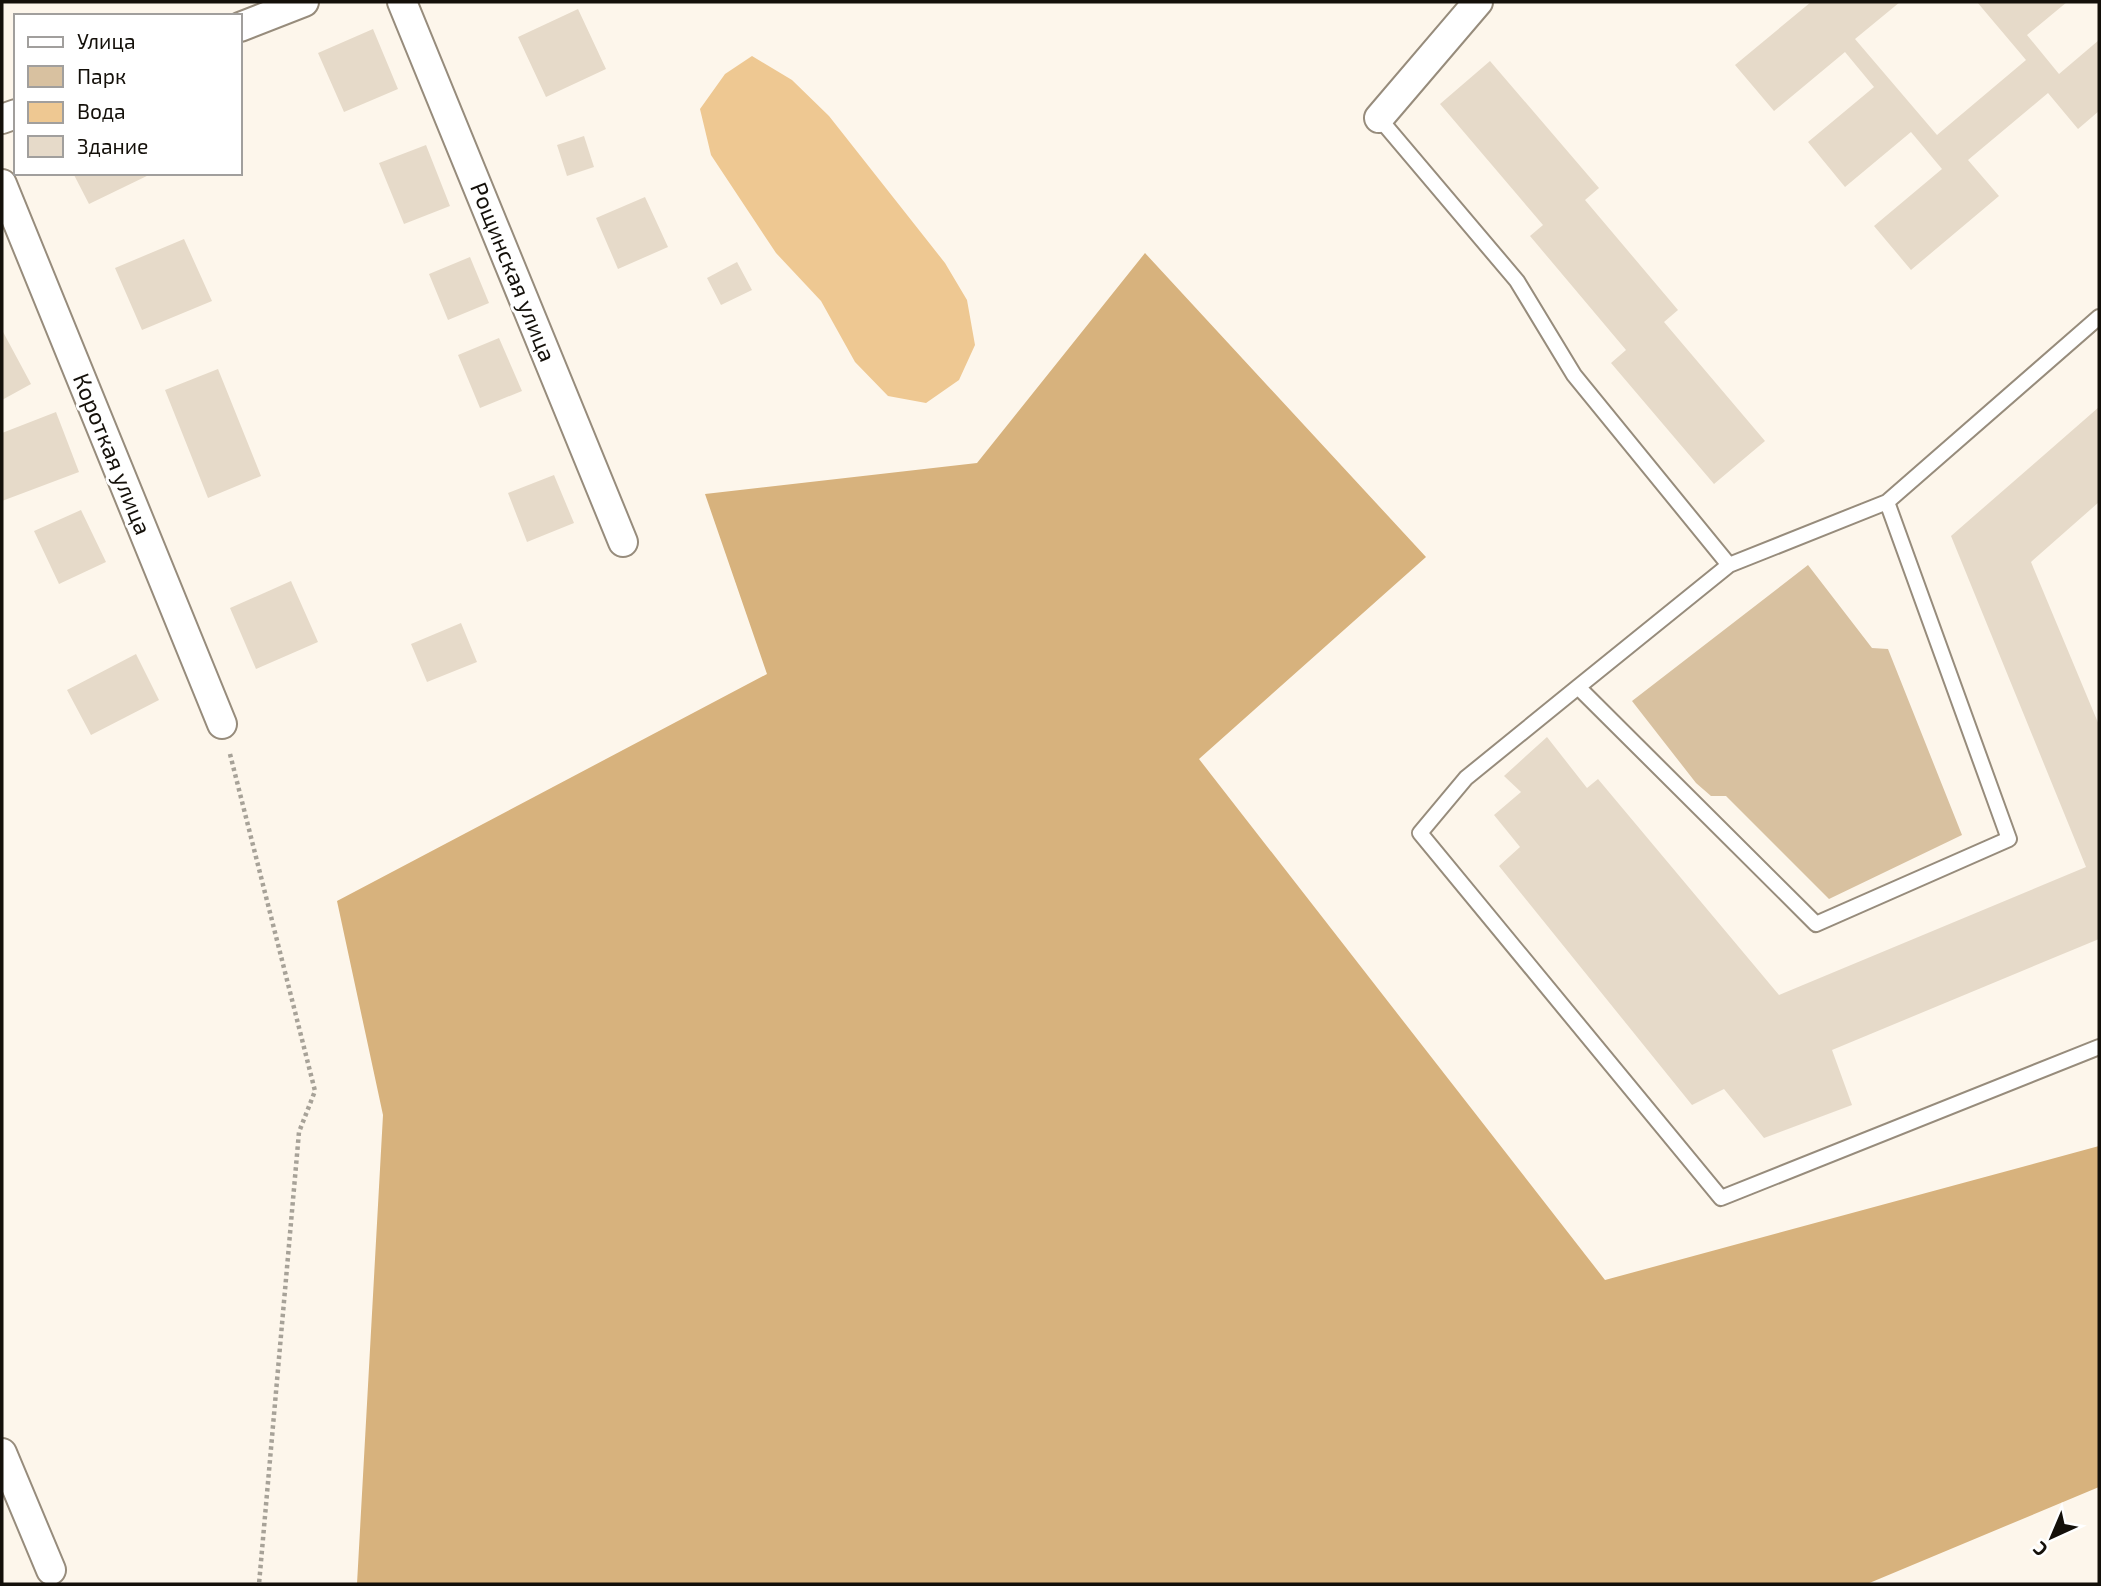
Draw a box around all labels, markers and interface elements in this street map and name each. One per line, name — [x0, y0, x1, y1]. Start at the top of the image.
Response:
legend — [14, 14, 242, 175]
text: Улица — [77, 28, 136, 53]
text: Парк — [77, 63, 126, 88]
text: Вода — [77, 98, 126, 123]
text: Здание — [77, 133, 148, 158]
street label: Рощинская улица — [464, 178, 563, 366]
street label: Короткая улица — [67, 369, 158, 539]
north arrow — [2017, 1502, 2087, 1572]
text: С — [2028, 1537, 2052, 1562]

